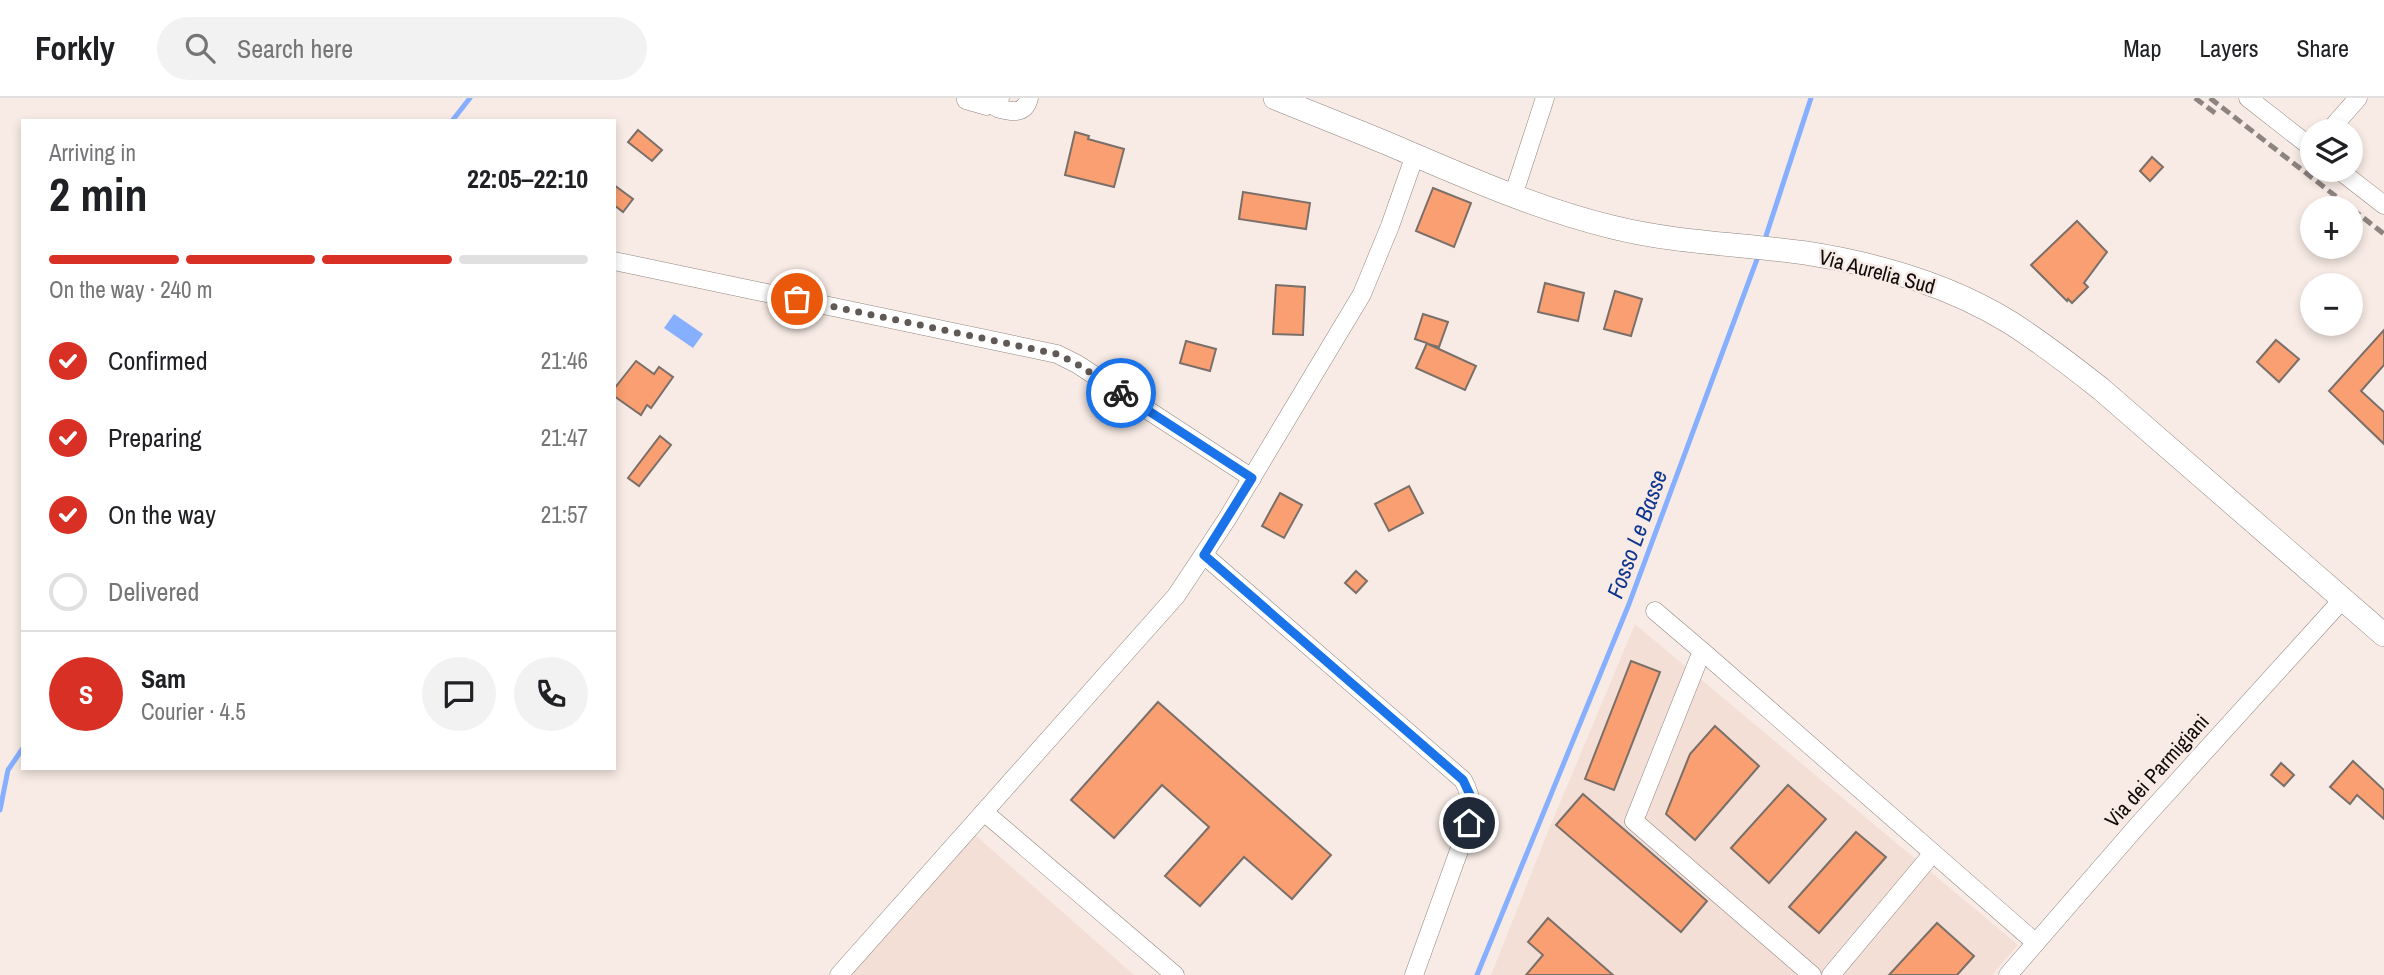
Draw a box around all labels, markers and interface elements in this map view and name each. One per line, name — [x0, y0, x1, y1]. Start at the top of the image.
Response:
search box — [157, 17, 647, 80]
text: Forkly — [35, 26, 115, 70]
icon: search — [181, 29, 219, 67]
text: Search here — [237, 31, 353, 66]
text: Map — [2123, 32, 2161, 64]
text: Layers — [2199, 32, 2258, 64]
text: Share — [2296, 32, 2349, 64]
map controls — [2300, 119, 2363, 336]
button: layers — [2300, 119, 2363, 182]
text: Arriving in — [49, 137, 136, 168]
text: 22:05–22:10 — [467, 161, 588, 196]
text: 2 min — [49, 163, 148, 225]
button: + — [2300, 196, 2363, 259]
street label: Via Aurelia Sud — [1816, 242, 1939, 301]
pin — [767, 269, 827, 329]
button: − — [2300, 273, 2363, 336]
text: On the way · 240 m — [49, 274, 213, 305]
icon: bag — [778, 280, 816, 318]
icon: check — [49, 342, 87, 380]
text: Confirmed — [108, 343, 208, 378]
text: 21:46 — [541, 345, 588, 376]
courier — [1086, 358, 1156, 428]
icon: bike — [1102, 374, 1140, 412]
icon: check — [49, 419, 87, 457]
text: Preparing — [108, 420, 202, 455]
text: 21:47 — [541, 422, 588, 453]
water label: Fosso Le Basse — [1599, 465, 1674, 602]
icon: check — [49, 496, 87, 534]
text: On the way — [108, 497, 216, 532]
text: 21:57 — [541, 499, 588, 530]
text: Delivered — [108, 574, 199, 609]
button: chat — [422, 657, 496, 731]
button: phone — [514, 657, 588, 731]
text: Sam — [141, 661, 186, 696]
text: S — [79, 677, 93, 712]
text: Courier · 4.5 — [141, 696, 246, 727]
street label: Via dei Parmigiani — [2098, 708, 2215, 834]
pin — [1439, 793, 1499, 853]
icon: home — [1450, 804, 1488, 842]

